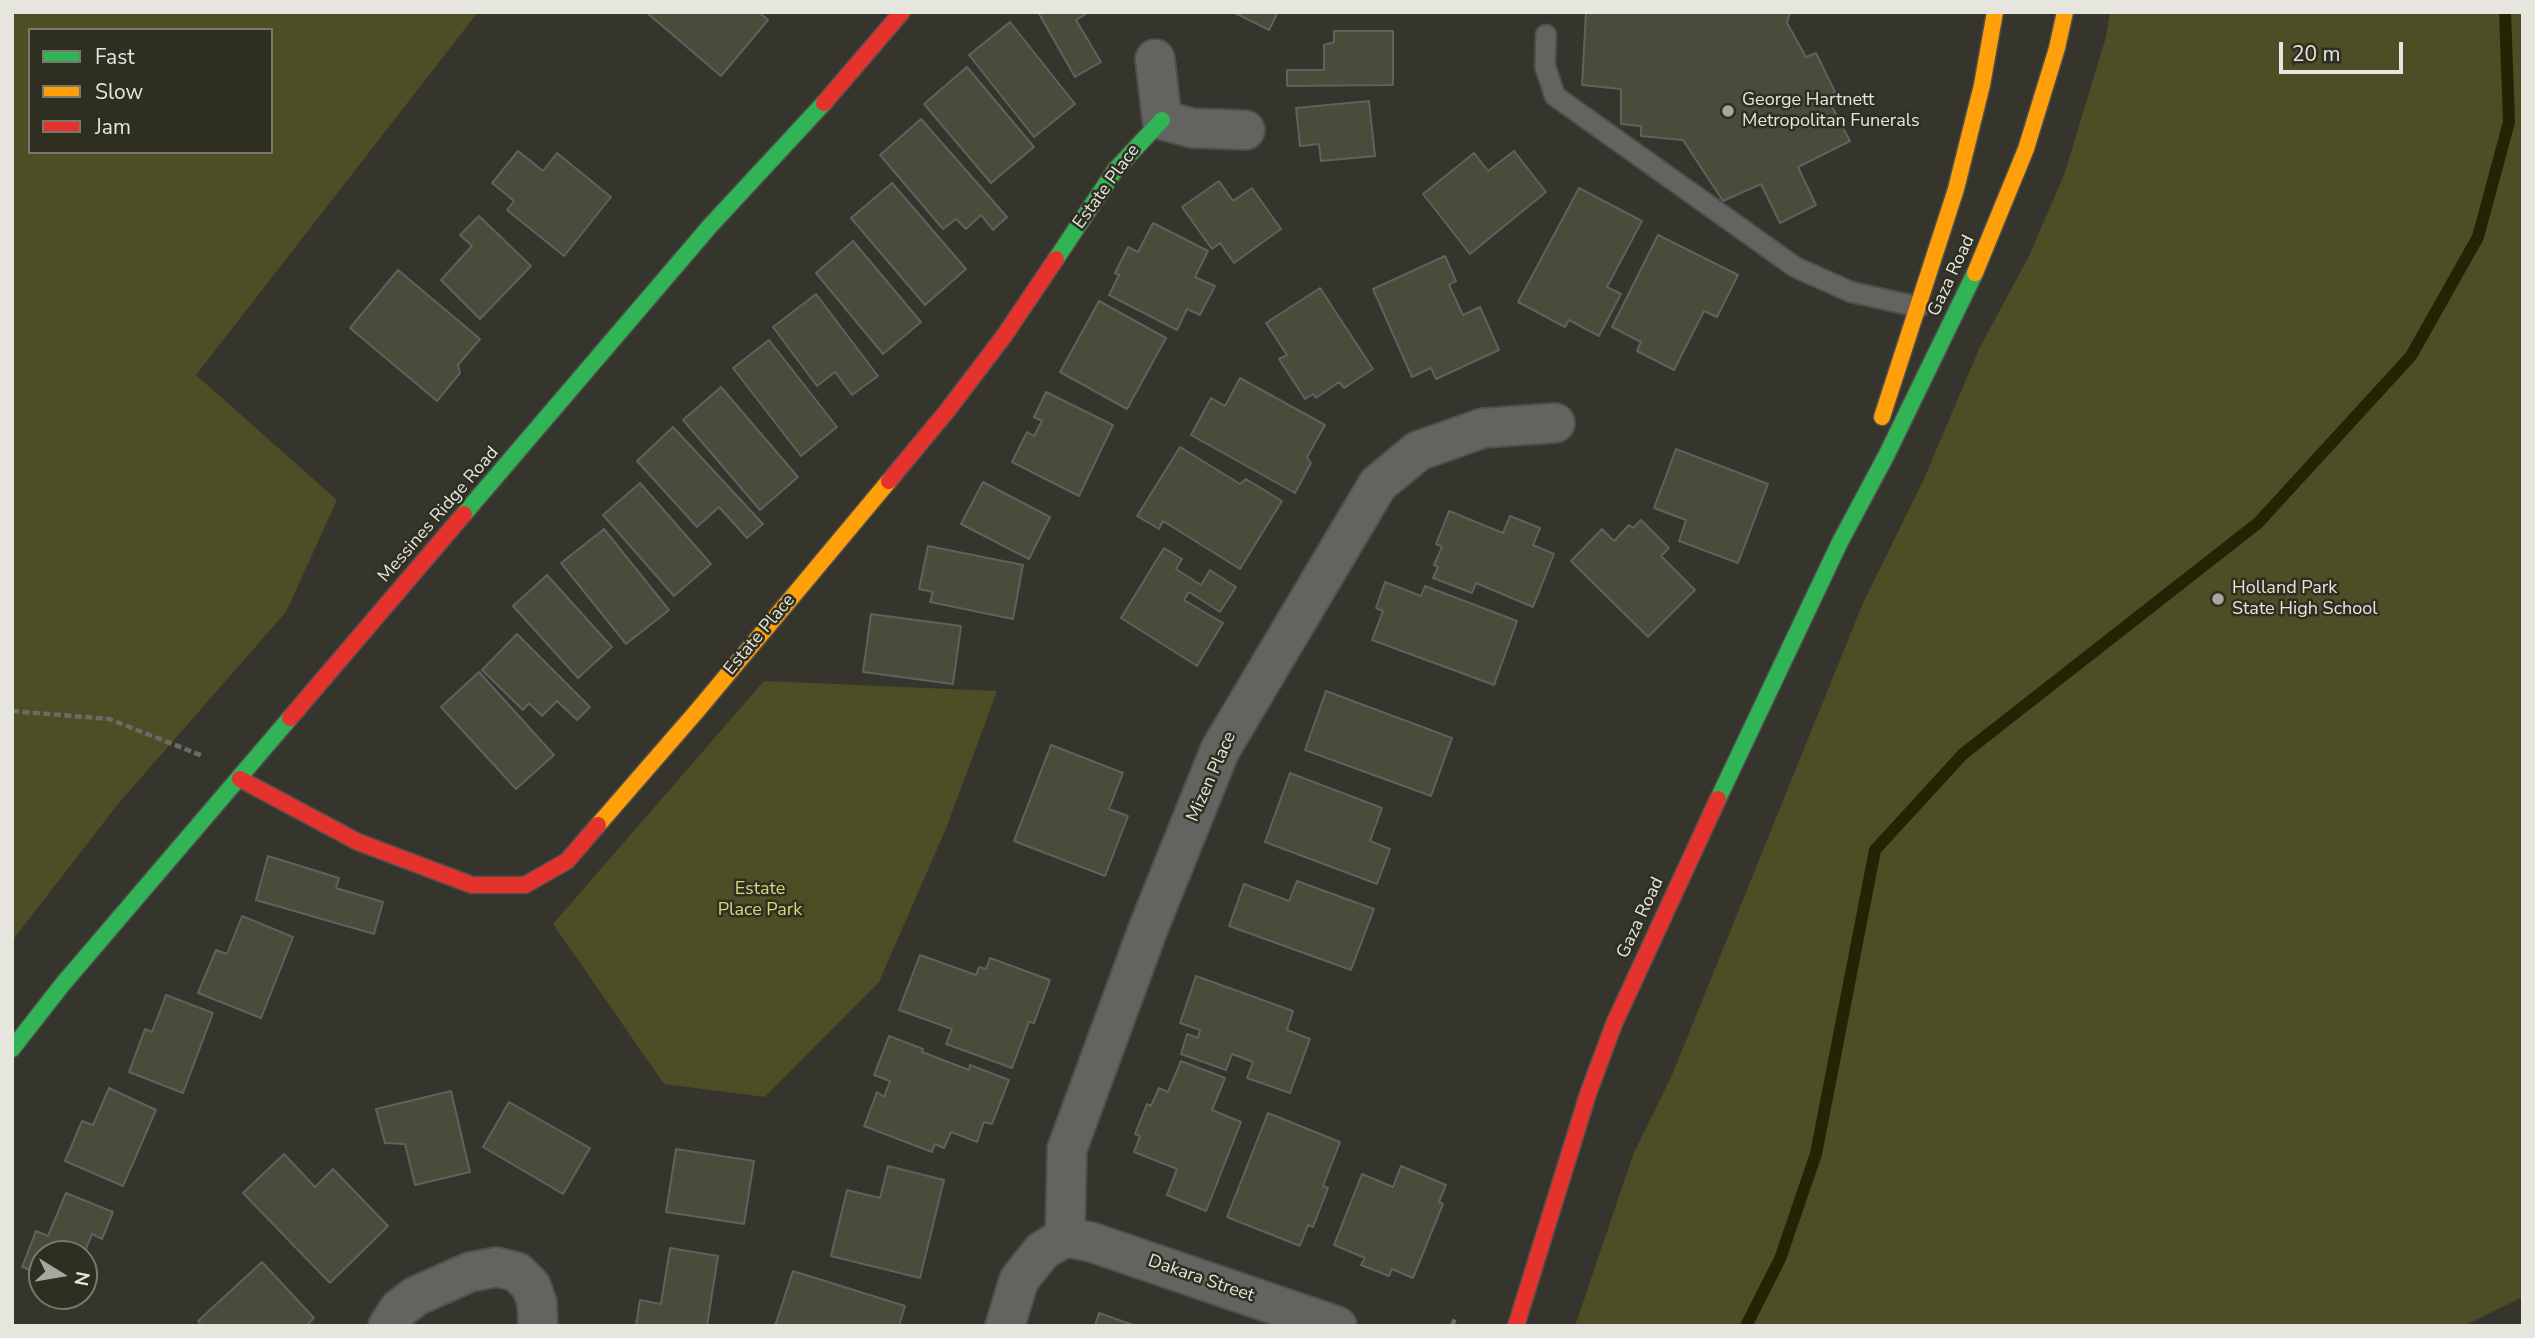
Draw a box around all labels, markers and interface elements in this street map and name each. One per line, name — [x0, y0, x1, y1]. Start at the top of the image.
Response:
legend — [28, 28, 273, 154]
scale bar — [2283, 28, 2407, 72]
text: 20 m — [2292, 40, 2341, 68]
text: Fast — [95, 43, 135, 71]
text: Slow — [95, 78, 143, 106]
place label: George Hartnett Metropolitan Funerals — [1742, 90, 1920, 132]
marker: George Hartnett Metropolitan Funerals — [1720, 103, 1736, 119]
text: Jam — [95, 113, 131, 141]
street label: Estate Place — [1069, 141, 1145, 233]
street label: Gaza Road — [1924, 232, 1980, 320]
street label: Messines Ridge Road — [374, 443, 504, 587]
place label: Holland Park State High School — [2232, 578, 2378, 620]
street label: Estate Place — [720, 590, 800, 680]
marker: Holland Park State High School — [2210, 591, 2226, 607]
street label: Mizen Place — [1183, 729, 1241, 825]
street label: Gaza Road — [1613, 874, 1669, 962]
park label: Estate Place Park — [718, 879, 802, 922]
north arrow — [28, 1240, 98, 1310]
street label: Dakara Street — [1145, 1251, 1257, 1307]
text: N — [68, 1269, 96, 1288]

